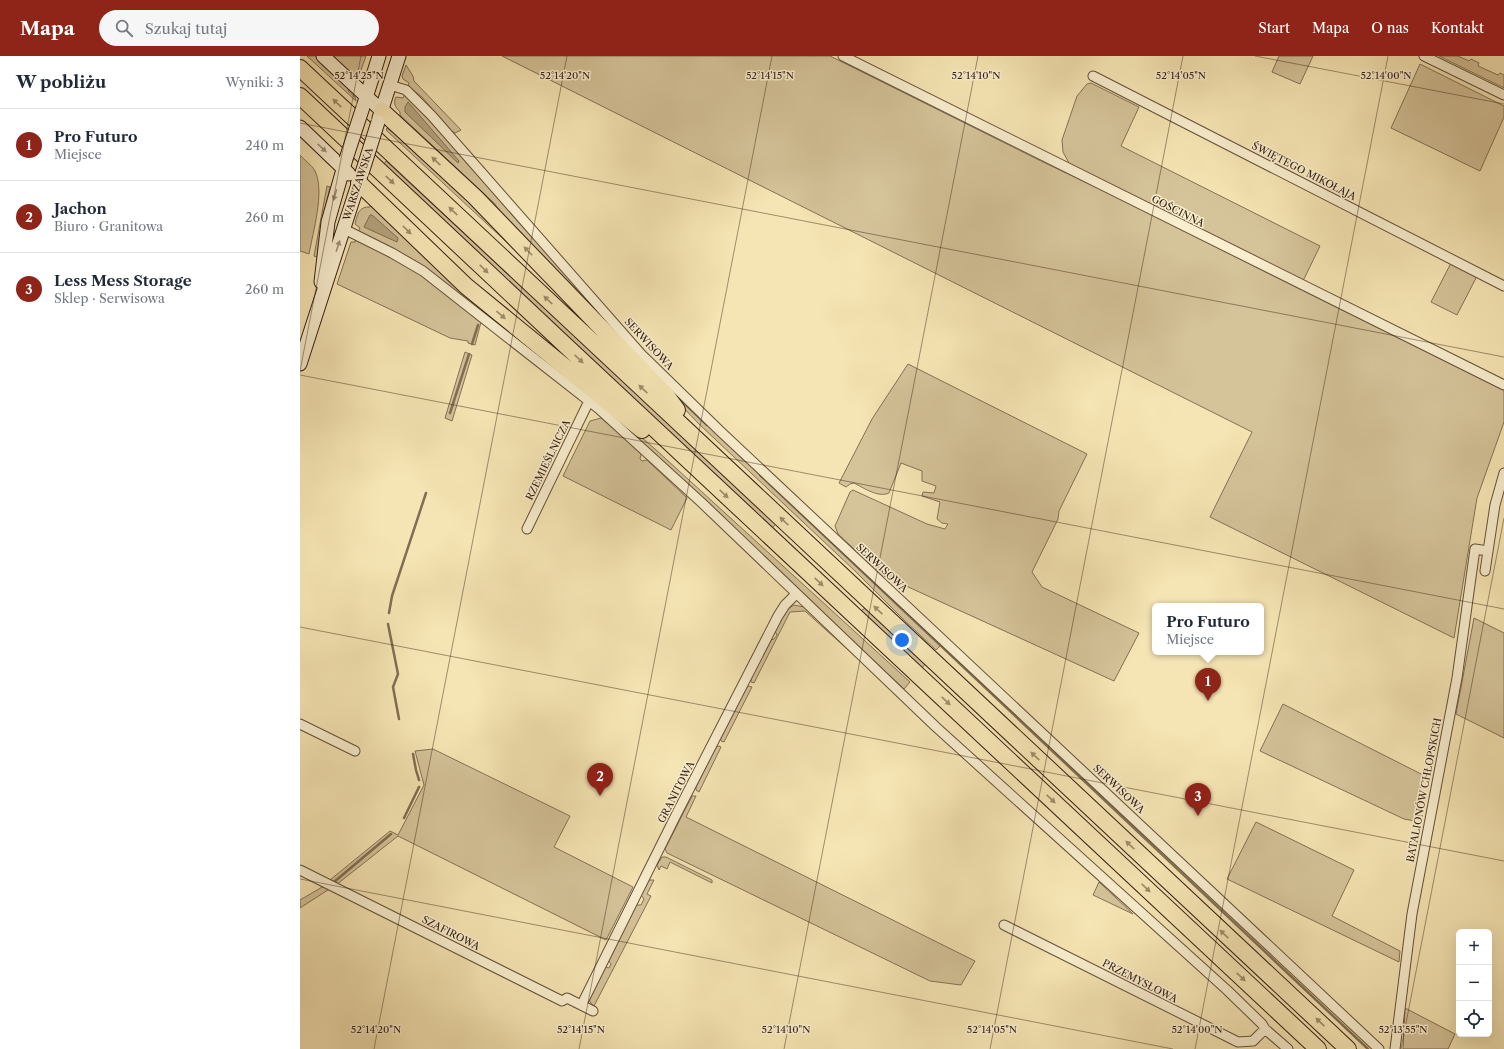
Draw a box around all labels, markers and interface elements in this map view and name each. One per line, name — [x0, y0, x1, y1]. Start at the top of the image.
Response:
search box — [99, 10, 379, 46]
text: Mapa — [20, 17, 75, 40]
icon: search — [113, 17, 135, 39]
text: Szukaj tutaj — [145, 19, 227, 38]
text: Start — [1258, 19, 1290, 37]
text: Mapa — [1312, 19, 1349, 37]
text: O nas — [1371, 19, 1409, 37]
text: Kontakt — [1431, 19, 1484, 37]
text: 52°14'25"N — [334, 69, 384, 82]
text: 52°14'20"N — [540, 69, 590, 82]
text: 52°14'15"N — [746, 69, 794, 82]
text: 52°14'10"N — [951, 69, 1001, 82]
text: 52°14'05"N — [1156, 69, 1206, 82]
text: 52°14'00"N — [1360, 69, 1412, 82]
text: W pobliżu — [16, 72, 106, 92]
text: Wyniki: 3 — [225, 74, 284, 90]
one-way arrow — [332, 99, 343, 108]
text: Pro Futuro — [54, 127, 138, 146]
text: 1 — [26, 137, 32, 153]
text: 240 m — [245, 137, 284, 153]
street label: ŚWIĘTEGO MIKOŁAJA — [1250, 139, 1359, 203]
one-way arrow — [317, 143, 327, 153]
street label: WARSZAWSKA — [340, 145, 376, 223]
text: Miejsce — [54, 146, 102, 162]
one-way arrow — [431, 157, 441, 166]
one-way arrow — [385, 175, 395, 185]
one-way arrow — [332, 189, 338, 201]
street label: GOŚCINNA — [1149, 192, 1207, 230]
text: Jachon — [54, 199, 107, 218]
one-way arrow — [448, 206, 458, 216]
text: 2 — [25, 209, 33, 225]
text: 260 m — [245, 209, 284, 225]
text: Biuro · Granitowa — [54, 218, 163, 234]
one-way arrow — [402, 225, 412, 235]
one-way arrow — [336, 239, 342, 251]
one-way arrow — [523, 246, 533, 256]
one-way arrow — [480, 264, 489, 273]
text: Less Mess Storage — [54, 271, 192, 290]
text: 3 — [25, 281, 33, 297]
text: 260 m — [245, 281, 284, 297]
text: Sklep · Serwisowa — [54, 290, 165, 306]
one-way arrow — [543, 295, 553, 305]
one-way arrow — [495, 310, 506, 319]
street label: SERWISOWA — [622, 315, 677, 373]
one-way arrow — [574, 354, 584, 363]
one-way arrow — [638, 384, 648, 394]
street label: RZEMIEŚLNICZA — [523, 417, 573, 502]
one-way arrow — [719, 489, 729, 498]
one-way arrow — [779, 517, 788, 526]
street label: SERWISOWA — [853, 541, 911, 596]
one-way arrow — [814, 578, 824, 587]
popup — [1152, 603, 1264, 655]
one-way arrow — [874, 606, 883, 615]
text: Pro Futuro — [1166, 612, 1250, 631]
your location — [892, 630, 912, 650]
text: Miejsce — [1166, 631, 1214, 647]
pin: 1 — [1195, 668, 1221, 701]
one-way arrow — [941, 696, 951, 706]
street label: BATALIONÓW CHŁOPSKICH — [1404, 716, 1444, 863]
one-way arrow — [1030, 751, 1040, 761]
street label: GRANITOWA — [655, 758, 697, 825]
street label: SERWISOWA — [1090, 762, 1148, 817]
pin: 2 — [587, 763, 613, 796]
pin: 3 — [1185, 783, 1211, 816]
one-way arrow — [1046, 794, 1056, 804]
one-way arrow — [1125, 841, 1134, 850]
one-way arrow — [1141, 883, 1151, 893]
street label: SZAFIROWA — [420, 913, 483, 953]
map controls — [1456, 929, 1492, 1037]
button: + — [1456, 929, 1492, 965]
one-way arrow — [1220, 930, 1229, 939]
street label: PRZEMYSŁOWA — [1100, 956, 1180, 1006]
button: − — [1456, 965, 1492, 1001]
one-way arrow — [1236, 972, 1246, 981]
button: locate — [1456, 1001, 1492, 1037]
one-way arrow — [1314, 1018, 1325, 1027]
text: 52°14'20"N — [351, 1023, 401, 1036]
text: 52°14'15"N — [557, 1023, 605, 1036]
text: 52°14'10"N — [761, 1023, 811, 1036]
text: 52°14'05"N — [967, 1023, 1017, 1036]
text: 52°14'00"N — [1171, 1023, 1223, 1036]
text: 52°13'55"N — [1378, 1023, 1428, 1036]

